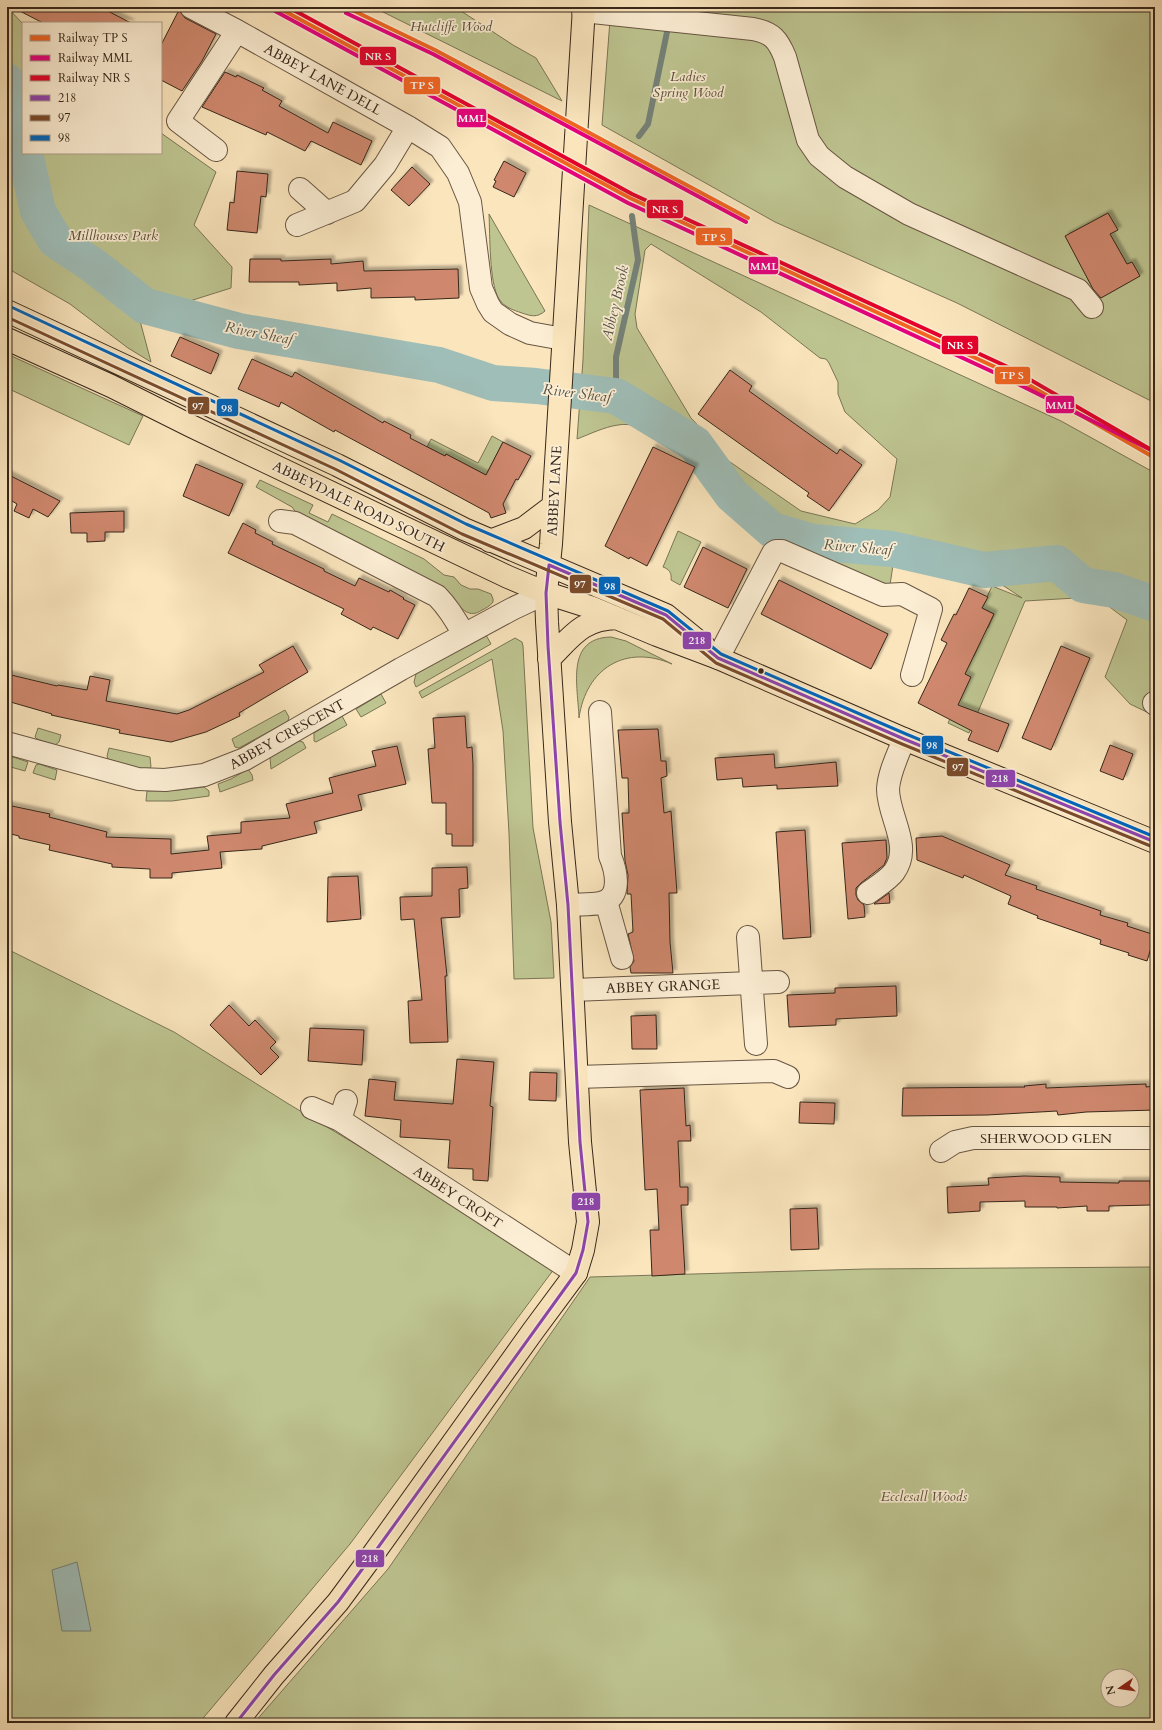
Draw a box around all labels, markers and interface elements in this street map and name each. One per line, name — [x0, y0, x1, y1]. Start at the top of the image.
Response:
park label: Hutcliffe Wood — [410, 17, 493, 36]
legend — [22, 22, 162, 154]
text: Railway TP S — [58, 30, 127, 46]
street label: ABBEY LANE DELL — [261, 39, 385, 120]
line badge: NR S — [359, 46, 397, 66]
text: NR S — [365, 49, 391, 64]
text: Railway MML — [58, 50, 133, 66]
park label: Ladies Spring Wood — [652, 67, 725, 102]
text: Railway NR S — [58, 70, 130, 86]
line badge: TP S — [403, 76, 441, 95]
text: TP S — [410, 78, 434, 93]
text: 218 — [58, 90, 76, 106]
line badge: MML — [456, 108, 487, 128]
text: 97 — [58, 110, 70, 126]
text: MML — [458, 111, 486, 126]
text: 98 — [58, 130, 70, 146]
line badge: NR S — [646, 199, 684, 219]
text: NR S — [652, 202, 678, 217]
park label: Millhouses Park — [68, 226, 158, 245]
line badge: TP S — [695, 227, 733, 246]
text: TP S — [702, 230, 726, 245]
line badge: MML — [748, 256, 779, 275]
text: MML — [750, 259, 778, 274]
water label: Abbey Brook — [596, 263, 633, 344]
water label: River Sheaf — [223, 317, 298, 350]
line badge: NR S — [941, 335, 979, 355]
text: NR S — [947, 338, 973, 353]
line badge: TP S — [994, 366, 1031, 385]
text: TP S — [1000, 368, 1024, 383]
water label: River Sheaf — [542, 379, 616, 408]
line badge: MML — [1045, 395, 1075, 414]
line badge: 97 — [187, 396, 210, 415]
line badge: 98 — [216, 398, 239, 417]
text: MML — [1046, 398, 1074, 413]
text: 97 — [192, 399, 204, 414]
text: 98 — [221, 401, 233, 416]
street label: ABBEY LANE — [543, 445, 566, 537]
street label: ABBEYDALE ROAD SOUTH — [269, 456, 448, 557]
water label: River Sheaf — [823, 534, 897, 560]
line badge: 97 — [569, 574, 592, 594]
line badge: 98 — [598, 576, 621, 595]
text: 97 — [574, 577, 586, 592]
text: 98 — [604, 579, 616, 594]
line badge: 218 — [682, 631, 712, 650]
text: 218 — [689, 633, 705, 648]
unlabelled marker — [756, 666, 766, 676]
street label: ABBEY CRESCENT — [226, 695, 348, 774]
line badge: 98 — [921, 735, 944, 755]
text: 98 — [926, 738, 938, 753]
line badge: 97 — [946, 757, 969, 777]
text: 97 — [952, 760, 964, 775]
line badge: 218 — [985, 769, 1016, 788]
text: 218 — [992, 771, 1008, 786]
street label: ABBEY GRANGE — [606, 975, 721, 998]
street label: SHERWOOD GLEN — [980, 1129, 1112, 1148]
street label: ABBEY CROFT — [410, 1162, 506, 1233]
line badge: 218 — [571, 1192, 601, 1211]
text: 218 — [578, 1194, 594, 1209]
park label: Ecclesall Woods — [881, 1487, 968, 1506]
line badge: 218 — [355, 1549, 385, 1568]
text: 218 — [362, 1551, 378, 1566]
north arrow — [1100, 1668, 1140, 1708]
text: N — [1102, 1683, 1119, 1696]

